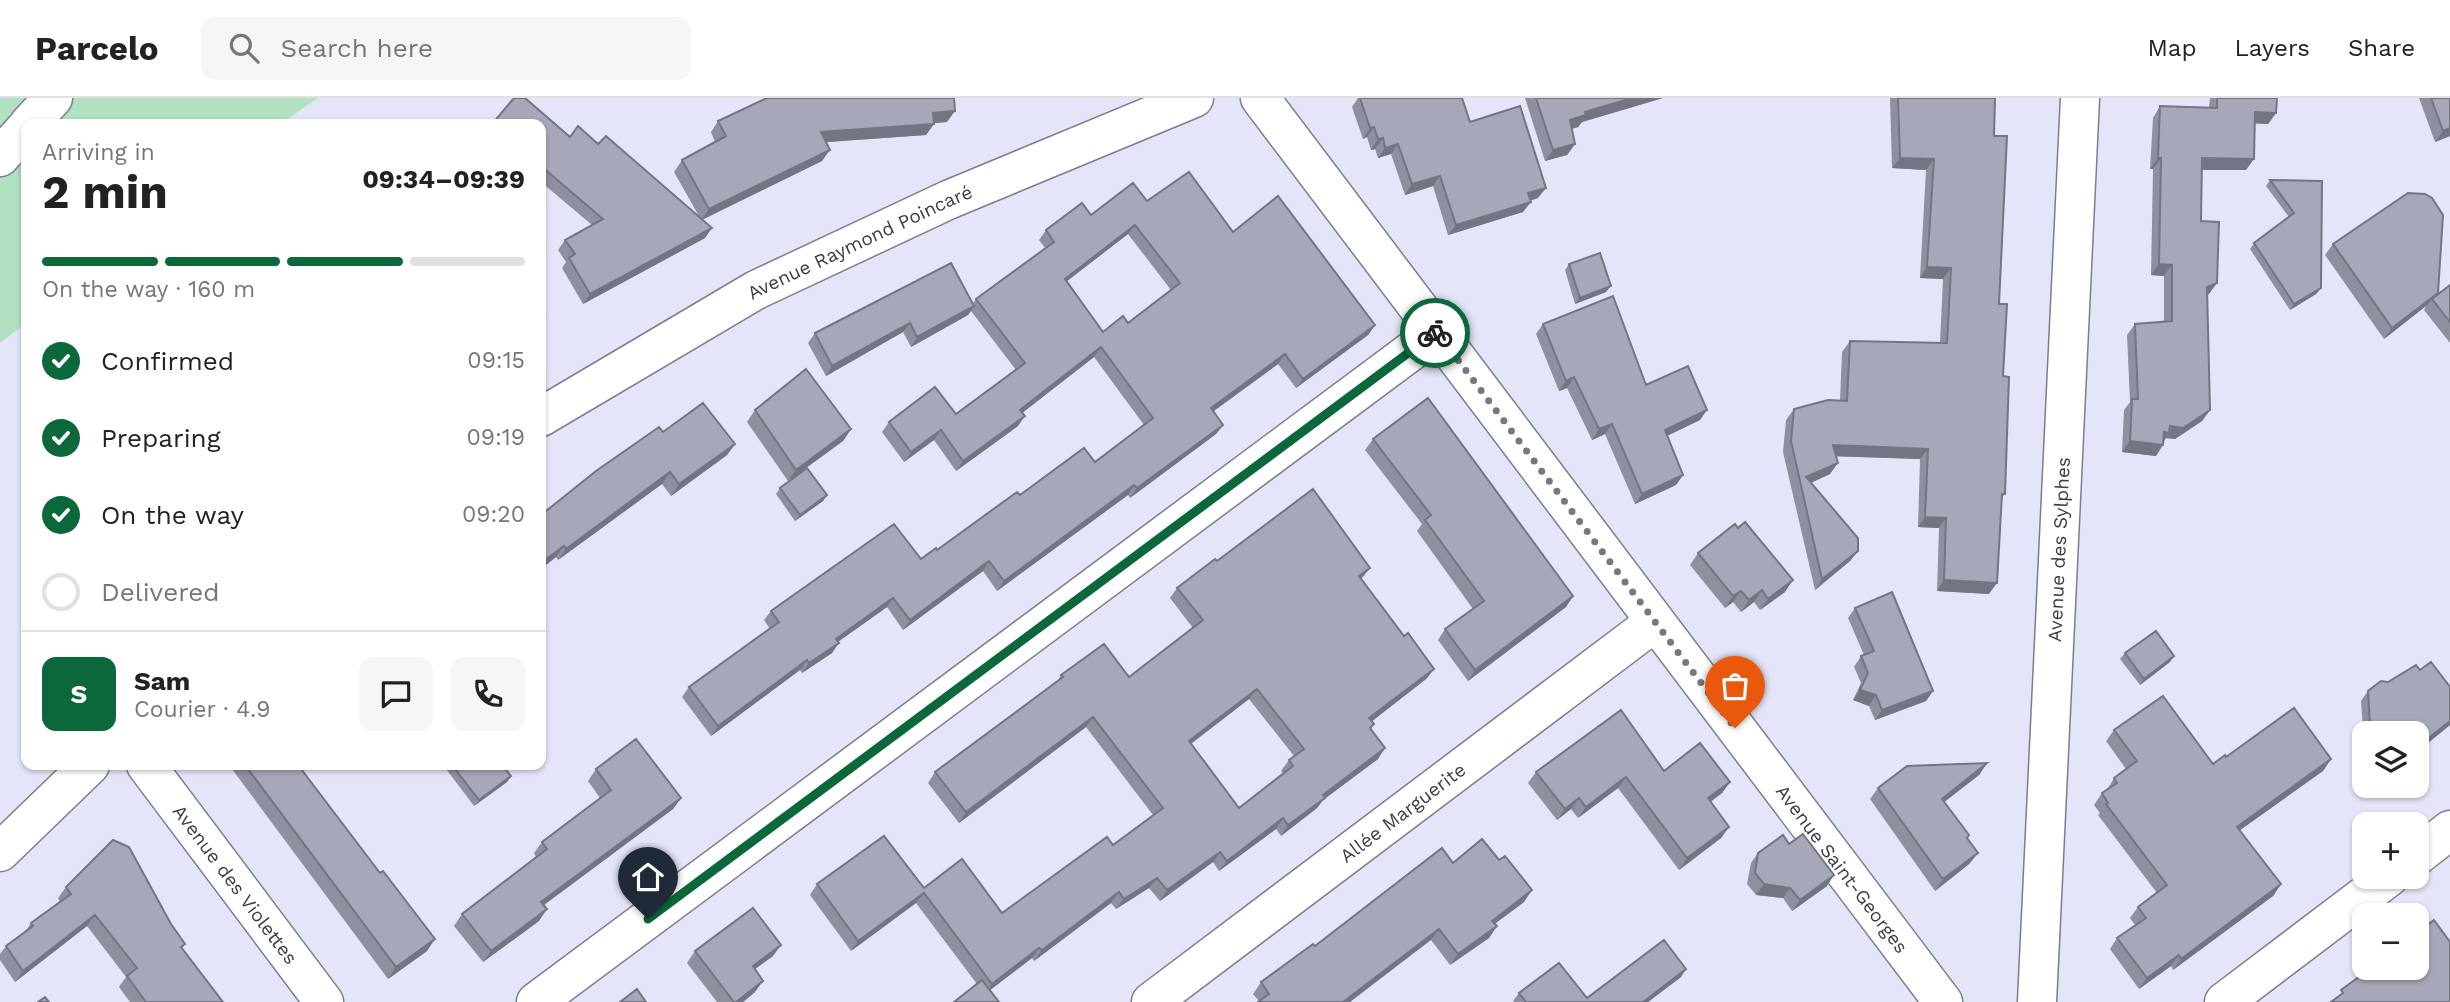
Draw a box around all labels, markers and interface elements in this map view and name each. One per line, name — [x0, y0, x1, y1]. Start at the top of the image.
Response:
search box — [201, 17, 691, 80]
text: Parcelo — [35, 29, 159, 68]
icon: search — [225, 29, 263, 67]
text: Search here — [281, 33, 433, 63]
text: Map — [2148, 34, 2196, 62]
text: Layers — [2234, 34, 2310, 62]
text: Share — [2348, 34, 2415, 62]
text: Arriving in — [42, 139, 155, 166]
text: 09:34–09:39 — [362, 164, 525, 194]
text: 2 min — [42, 165, 168, 219]
street label: Avenue Raymond Poincaré — [743, 180, 976, 304]
text: On the way · 160 m — [42, 276, 255, 303]
courier — [1400, 298, 1470, 368]
icon: bike — [1416, 314, 1454, 352]
icon: check — [42, 342, 80, 380]
text: Confirmed — [101, 346, 234, 376]
text: 09:15 — [467, 347, 525, 374]
icon: check — [42, 419, 80, 457]
text: Preparing — [101, 423, 221, 453]
text: 09:19 — [467, 424, 525, 451]
street label: Avenue des Sylphes — [2043, 457, 2074, 643]
icon: check — [42, 496, 80, 534]
text: On the way — [101, 500, 244, 530]
text: 09:20 — [462, 501, 525, 528]
text: Delivered — [101, 577, 220, 607]
pin — [1705, 656, 1765, 728]
button: chat — [359, 657, 433, 731]
button: phone — [451, 657, 525, 731]
text: Sam — [134, 666, 190, 696]
icon: bag — [1716, 667, 1754, 705]
text: S — [71, 679, 87, 709]
text: Courier · 4.9 — [134, 696, 270, 723]
map controls — [2352, 721, 2429, 980]
button: layers — [2352, 721, 2429, 798]
street label: Allée Marguerite — [1335, 758, 1470, 867]
street label: Avenue Saint-Georges — [1771, 780, 1913, 958]
street label: Avenue des Violettes — [168, 800, 303, 968]
button: + — [2352, 812, 2429, 889]
pin — [618, 847, 678, 919]
icon: home — [629, 858, 667, 896]
button: − — [2352, 903, 2429, 980]

